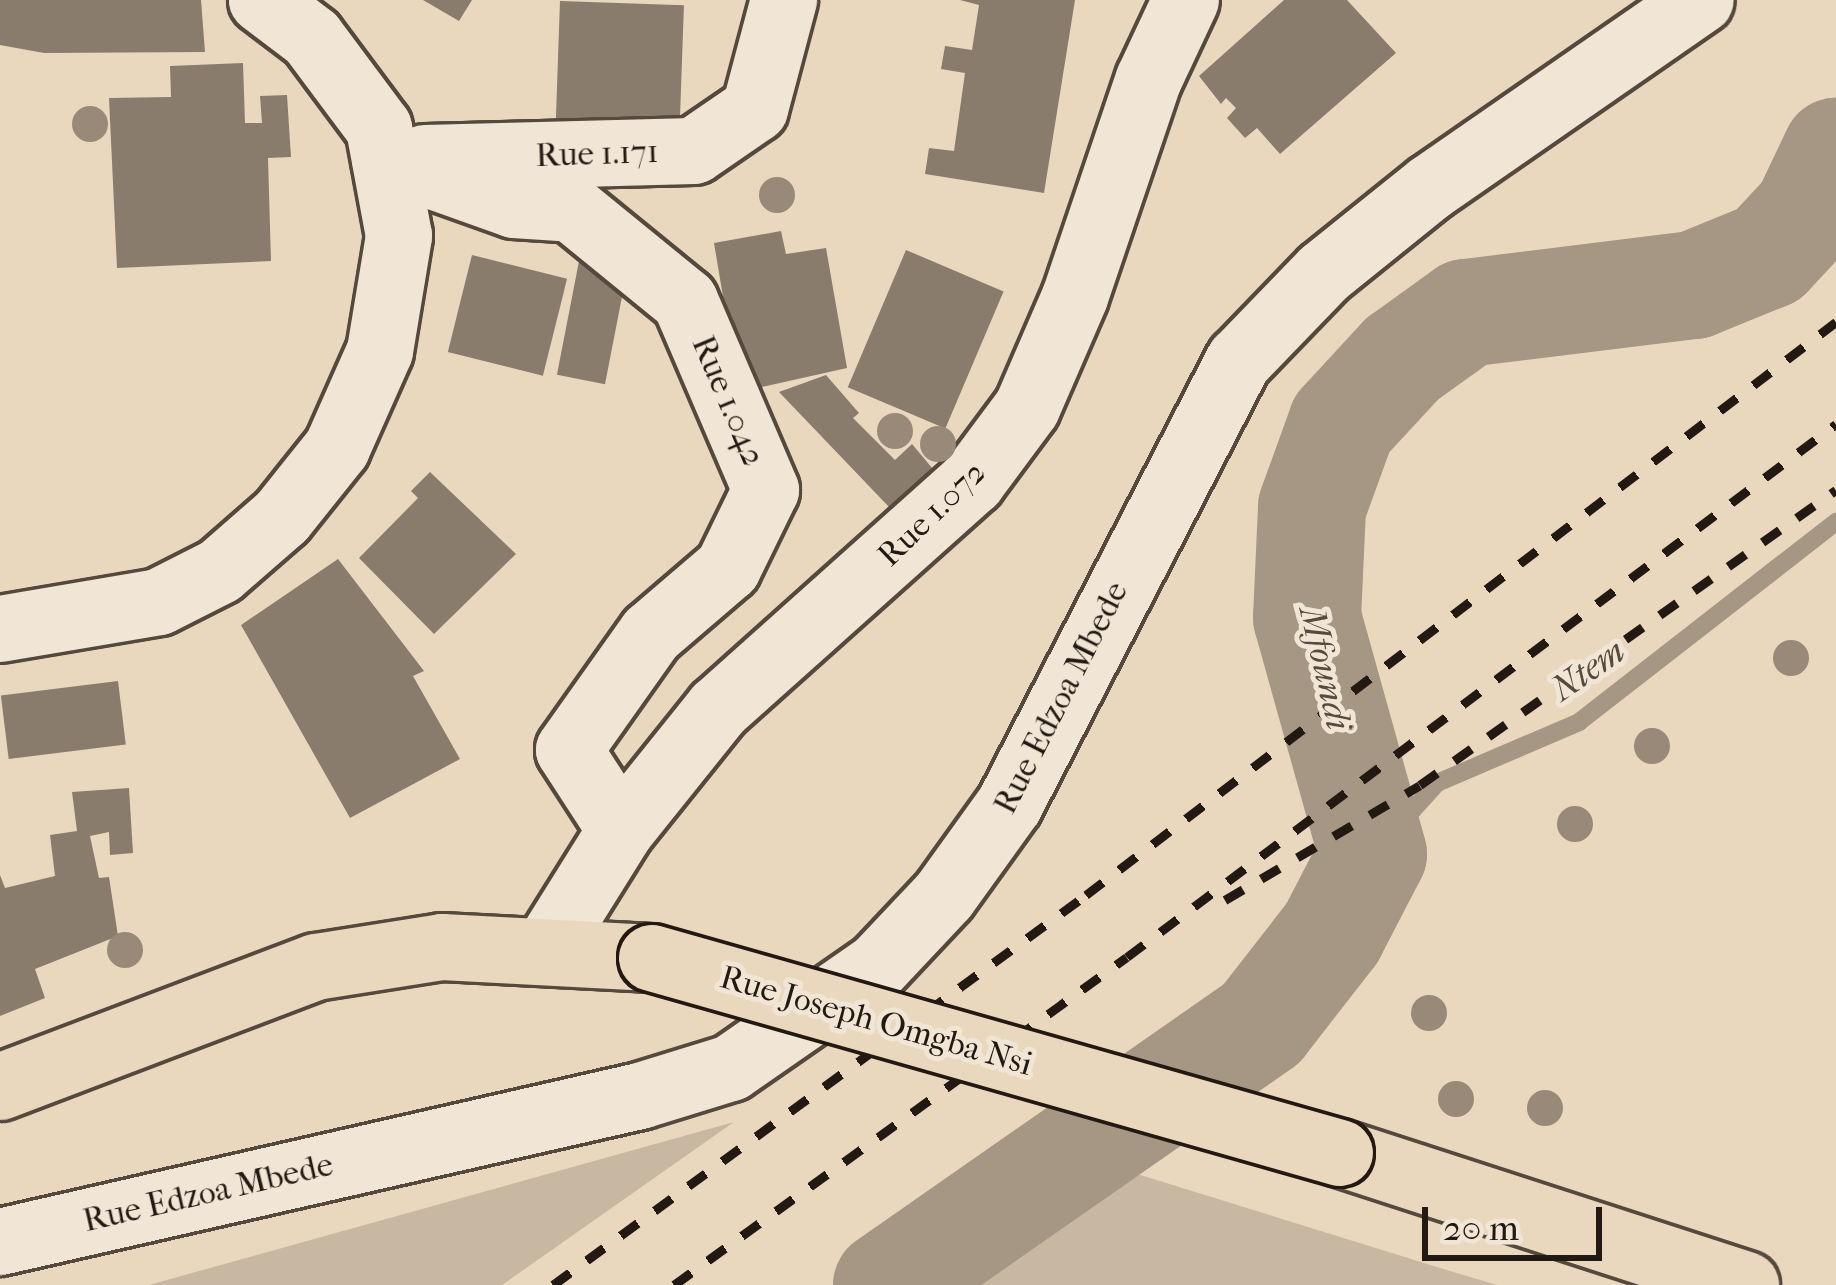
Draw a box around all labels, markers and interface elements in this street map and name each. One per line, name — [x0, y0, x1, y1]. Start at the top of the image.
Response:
street label: Rue 1.171 — [535, 132, 659, 176]
street label: Rue 1.042 — [683, 330, 773, 472]
street label: Rue 1.072 — [870, 453, 994, 575]
street label: Rue Edzoa Mbede — [985, 575, 1137, 821]
water label: Mfoundi — [1290, 602, 1360, 734]
water label: Ntem — [1543, 629, 1633, 711]
street label: Rue Joseph Omgba Nsi — [715, 957, 1037, 1085]
street label: Rue Edzoa Mbede — [79, 1145, 337, 1241]
scale bar — [1428, 1183, 1608, 1257]
text: 20 m — [1443, 1207, 1519, 1249]

